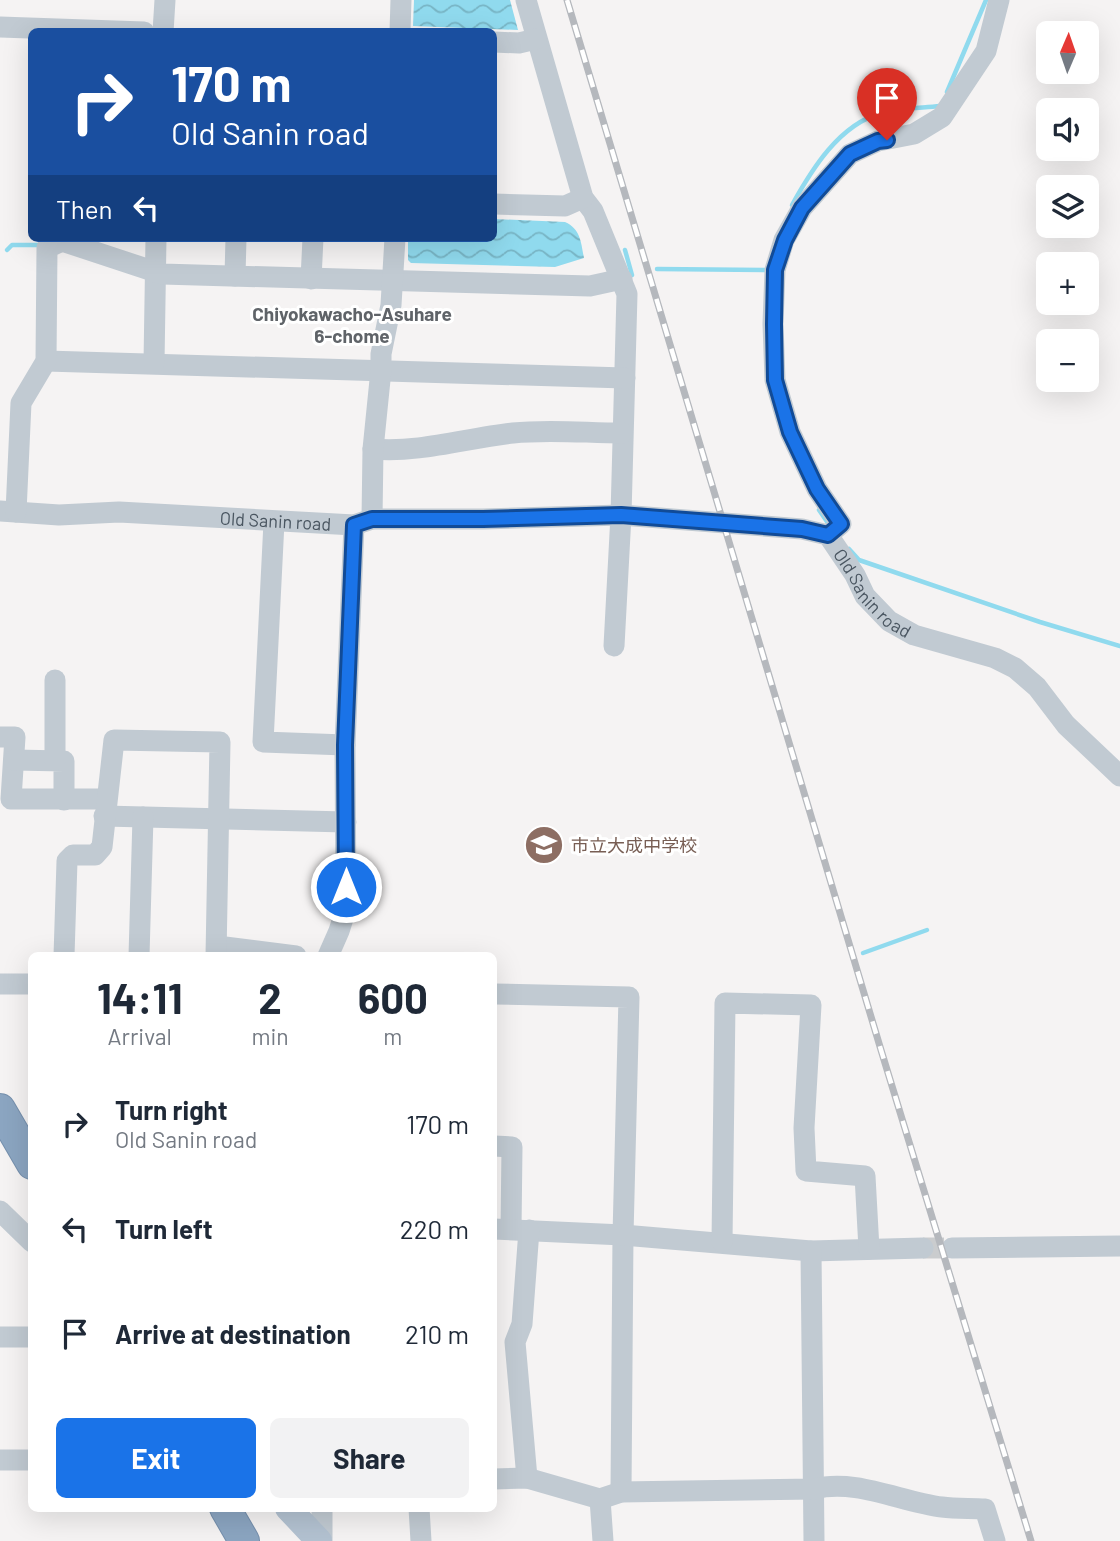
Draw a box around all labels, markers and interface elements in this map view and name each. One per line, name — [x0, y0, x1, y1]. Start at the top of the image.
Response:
north arrow — [1036, 21, 1099, 84]
map controls — [1036, 21, 1099, 392]
text: 170 m — [171, 53, 291, 112]
icon: right — [56, 56, 147, 147]
pin — [857, 68, 917, 140]
icon: arrive — [868, 79, 906, 117]
button: sound — [1036, 98, 1099, 161]
text: Old Sanin road — [171, 113, 369, 151]
button: layers — [1036, 175, 1099, 238]
icon: left — [127, 189, 165, 227]
text: Then — [56, 193, 113, 224]
button: + — [1036, 252, 1099, 315]
district label: Chiyokawacho-Asuhare 6-chome — [252, 302, 452, 347]
button: − — [1036, 329, 1099, 392]
street label: Old Sanin road — [219, 507, 332, 535]
street label: Old Sanin road — [829, 544, 915, 642]
school or university icon: 市立大成中学校 — [523, 824, 565, 866]
place label: 市立大成中学校 — [571, 834, 697, 856]
position arrow — [309, 850, 383, 924]
text: 14:11 — [97, 972, 183, 1022]
text: 2 — [258, 972, 282, 1022]
text: 600 — [358, 972, 428, 1022]
text: Arrival — [108, 1022, 172, 1050]
text: min — [251, 1022, 289, 1050]
text: m — [383, 1022, 402, 1050]
text: Turn right — [115, 1094, 228, 1125]
icon: right — [56, 1105, 94, 1143]
text: 170 m — [406, 1108, 469, 1139]
text: Old Sanin road — [115, 1125, 257, 1153]
icon: left — [56, 1210, 94, 1248]
text: Turn left — [115, 1213, 213, 1244]
text: 220 m — [400, 1213, 469, 1244]
icon: arrive — [56, 1315, 94, 1353]
text: Arrive at destination — [115, 1318, 351, 1349]
text: 210 m — [405, 1318, 469, 1349]
button: Exit — [56, 1418, 256, 1498]
button: Share — [270, 1418, 469, 1498]

